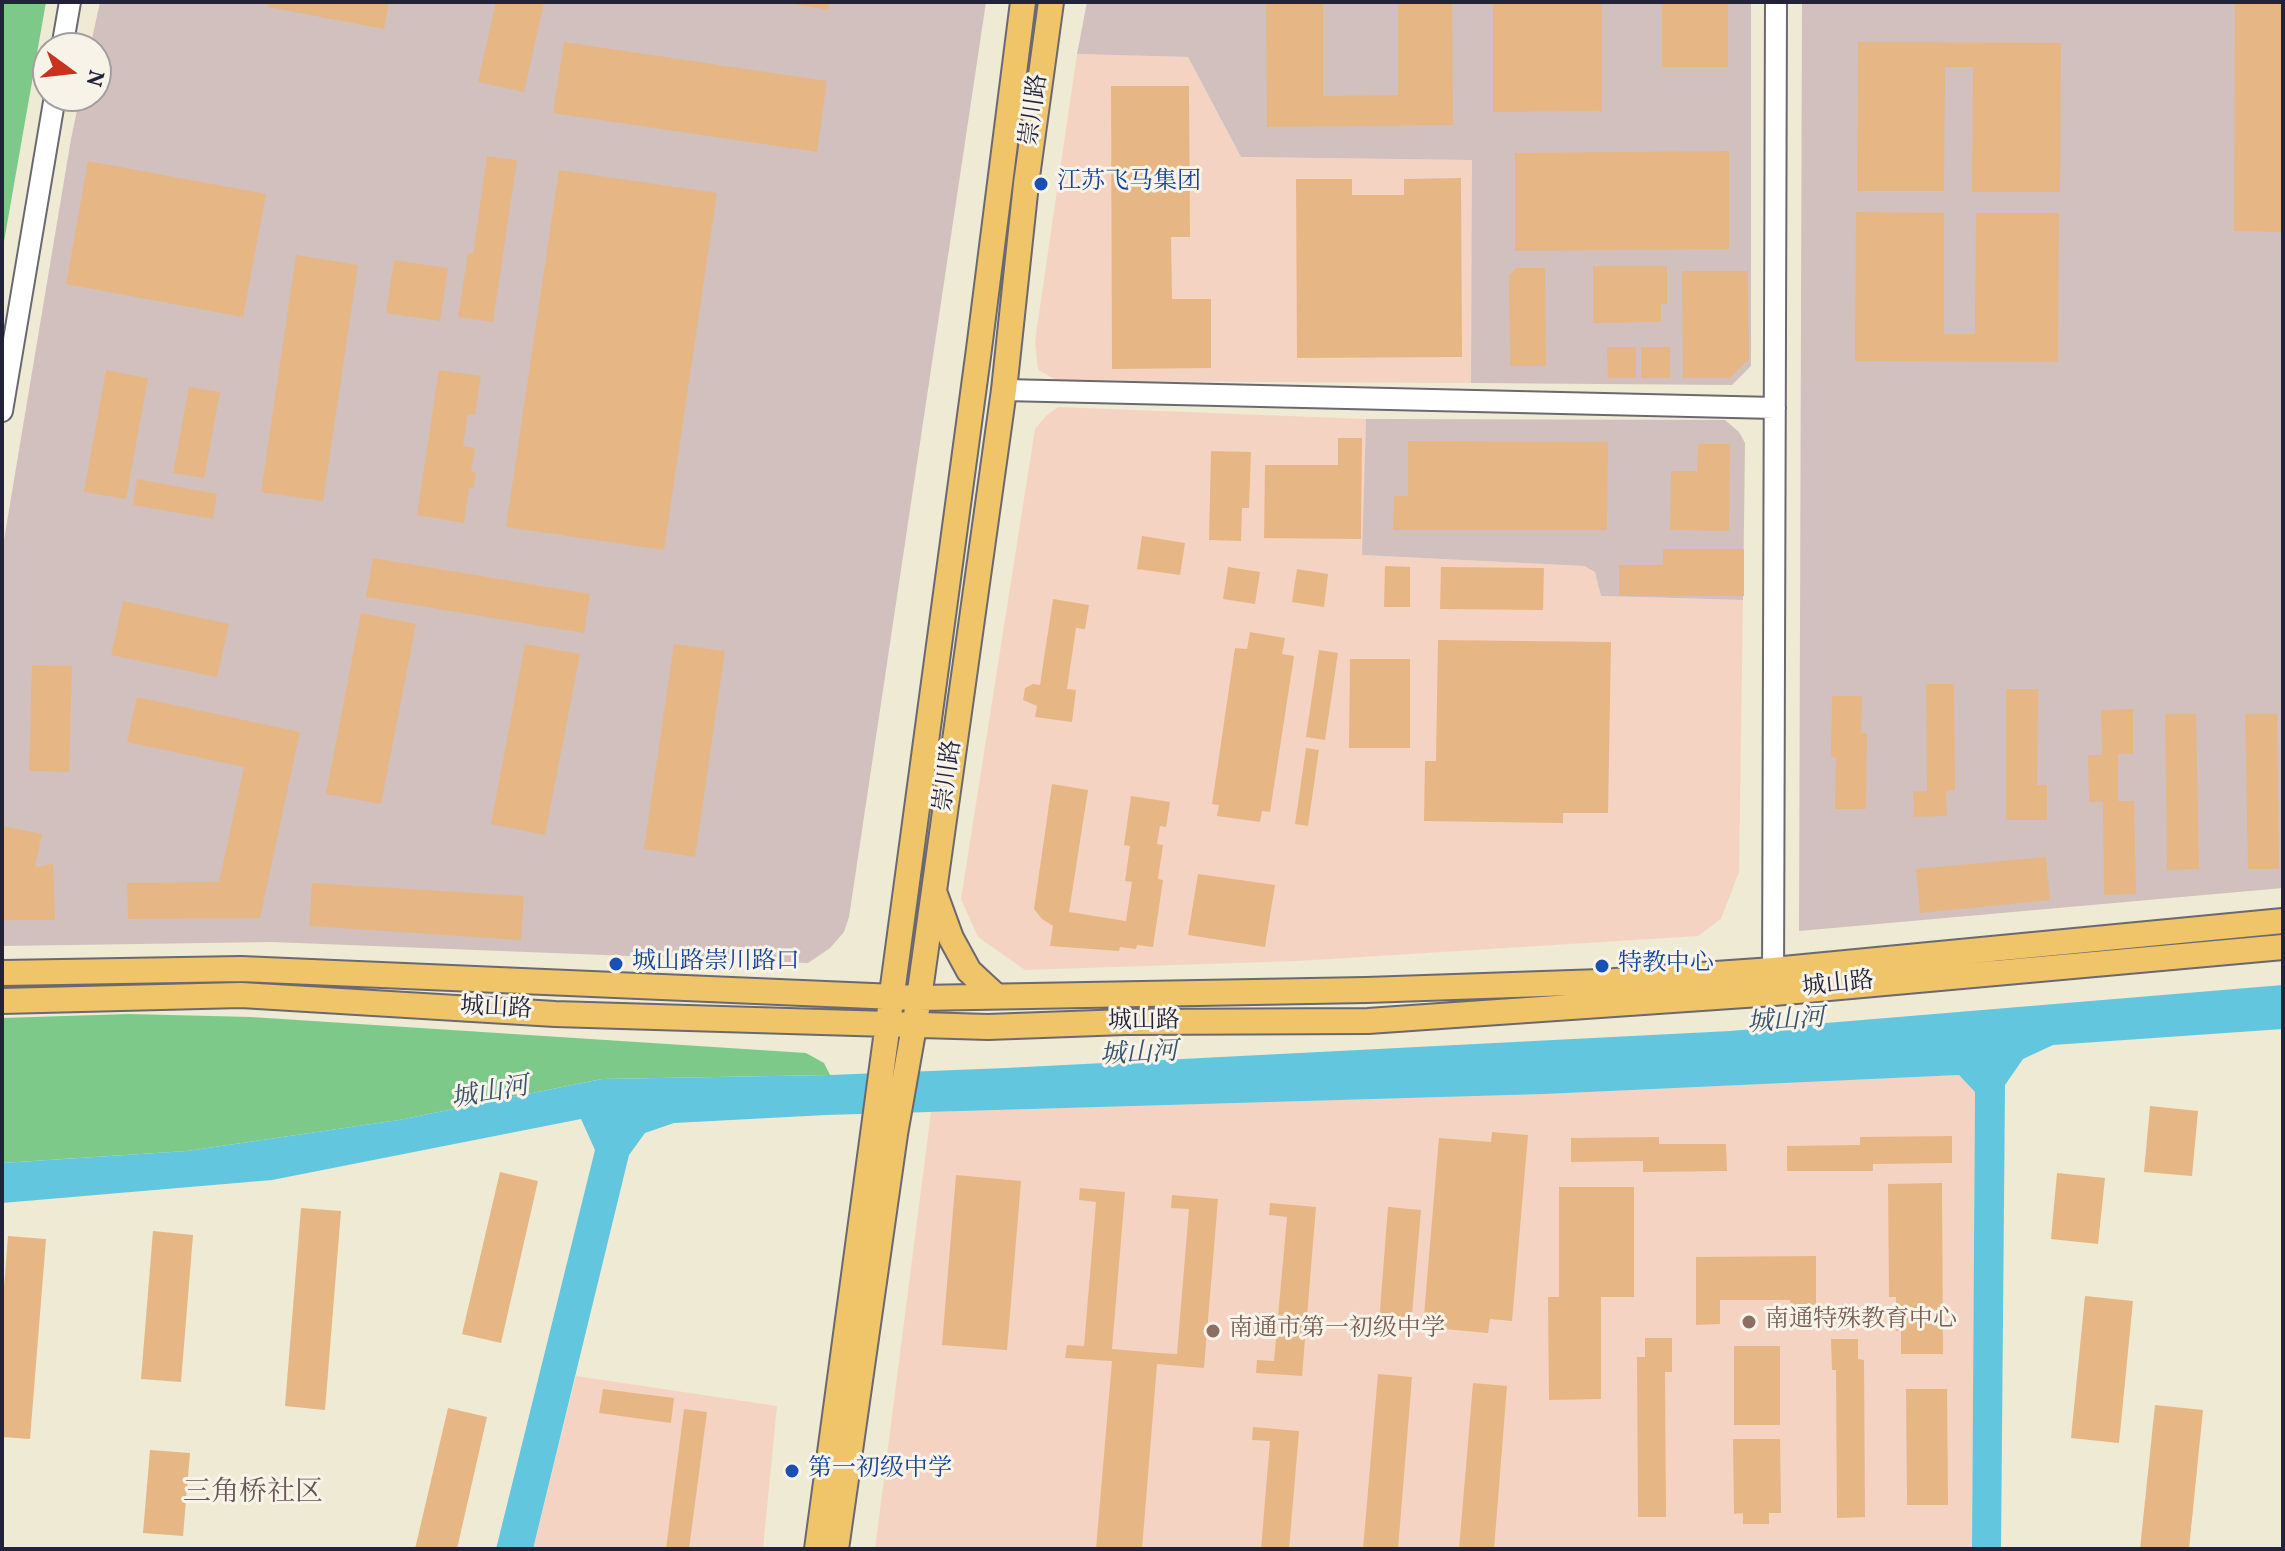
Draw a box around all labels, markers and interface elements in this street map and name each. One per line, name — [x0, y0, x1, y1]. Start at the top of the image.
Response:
north arrow — [32, 32, 112, 112]
text: N — [77, 66, 111, 90]
street label: 崇川路 — [1017, 72, 1055, 148]
place label: 江苏飞马集团 — [1057, 170, 1201, 198]
marker: 江苏飞马集团 — [1032, 175, 1050, 193]
street label: 崇川路 — [931, 738, 969, 814]
place label: 城山路崇川路口 — [632, 950, 800, 978]
place label: 特教中心 — [1618, 952, 1714, 980]
marker: 城山路崇川路口 — [607, 955, 625, 973]
marker: 特教中心 — [1593, 957, 1611, 975]
street label: 城山路 — [1801, 968, 1875, 1004]
street label: 城山路 — [459, 994, 533, 1026]
water label: 城山河 — [1746, 1005, 1826, 1041]
street label: 城山路 — [1108, 1008, 1180, 1038]
water label: 城山河 — [1099, 1038, 1179, 1074]
water label: 城山河 — [449, 1073, 531, 1117]
place label: 南通特殊教育中心 — [1765, 1308, 1957, 1336]
marker: 南通特殊教育中心 — [1740, 1313, 1758, 1331]
place label: 南通市第一初级中学 — [1229, 1317, 1445, 1345]
marker: 南通市第一初级中学 — [1204, 1322, 1222, 1340]
place label: 第一初级中学 — [808, 1457, 952, 1485]
marker: 第一初级中学 — [783, 1462, 801, 1480]
district label: 三角桥社区 — [183, 1478, 323, 1512]

